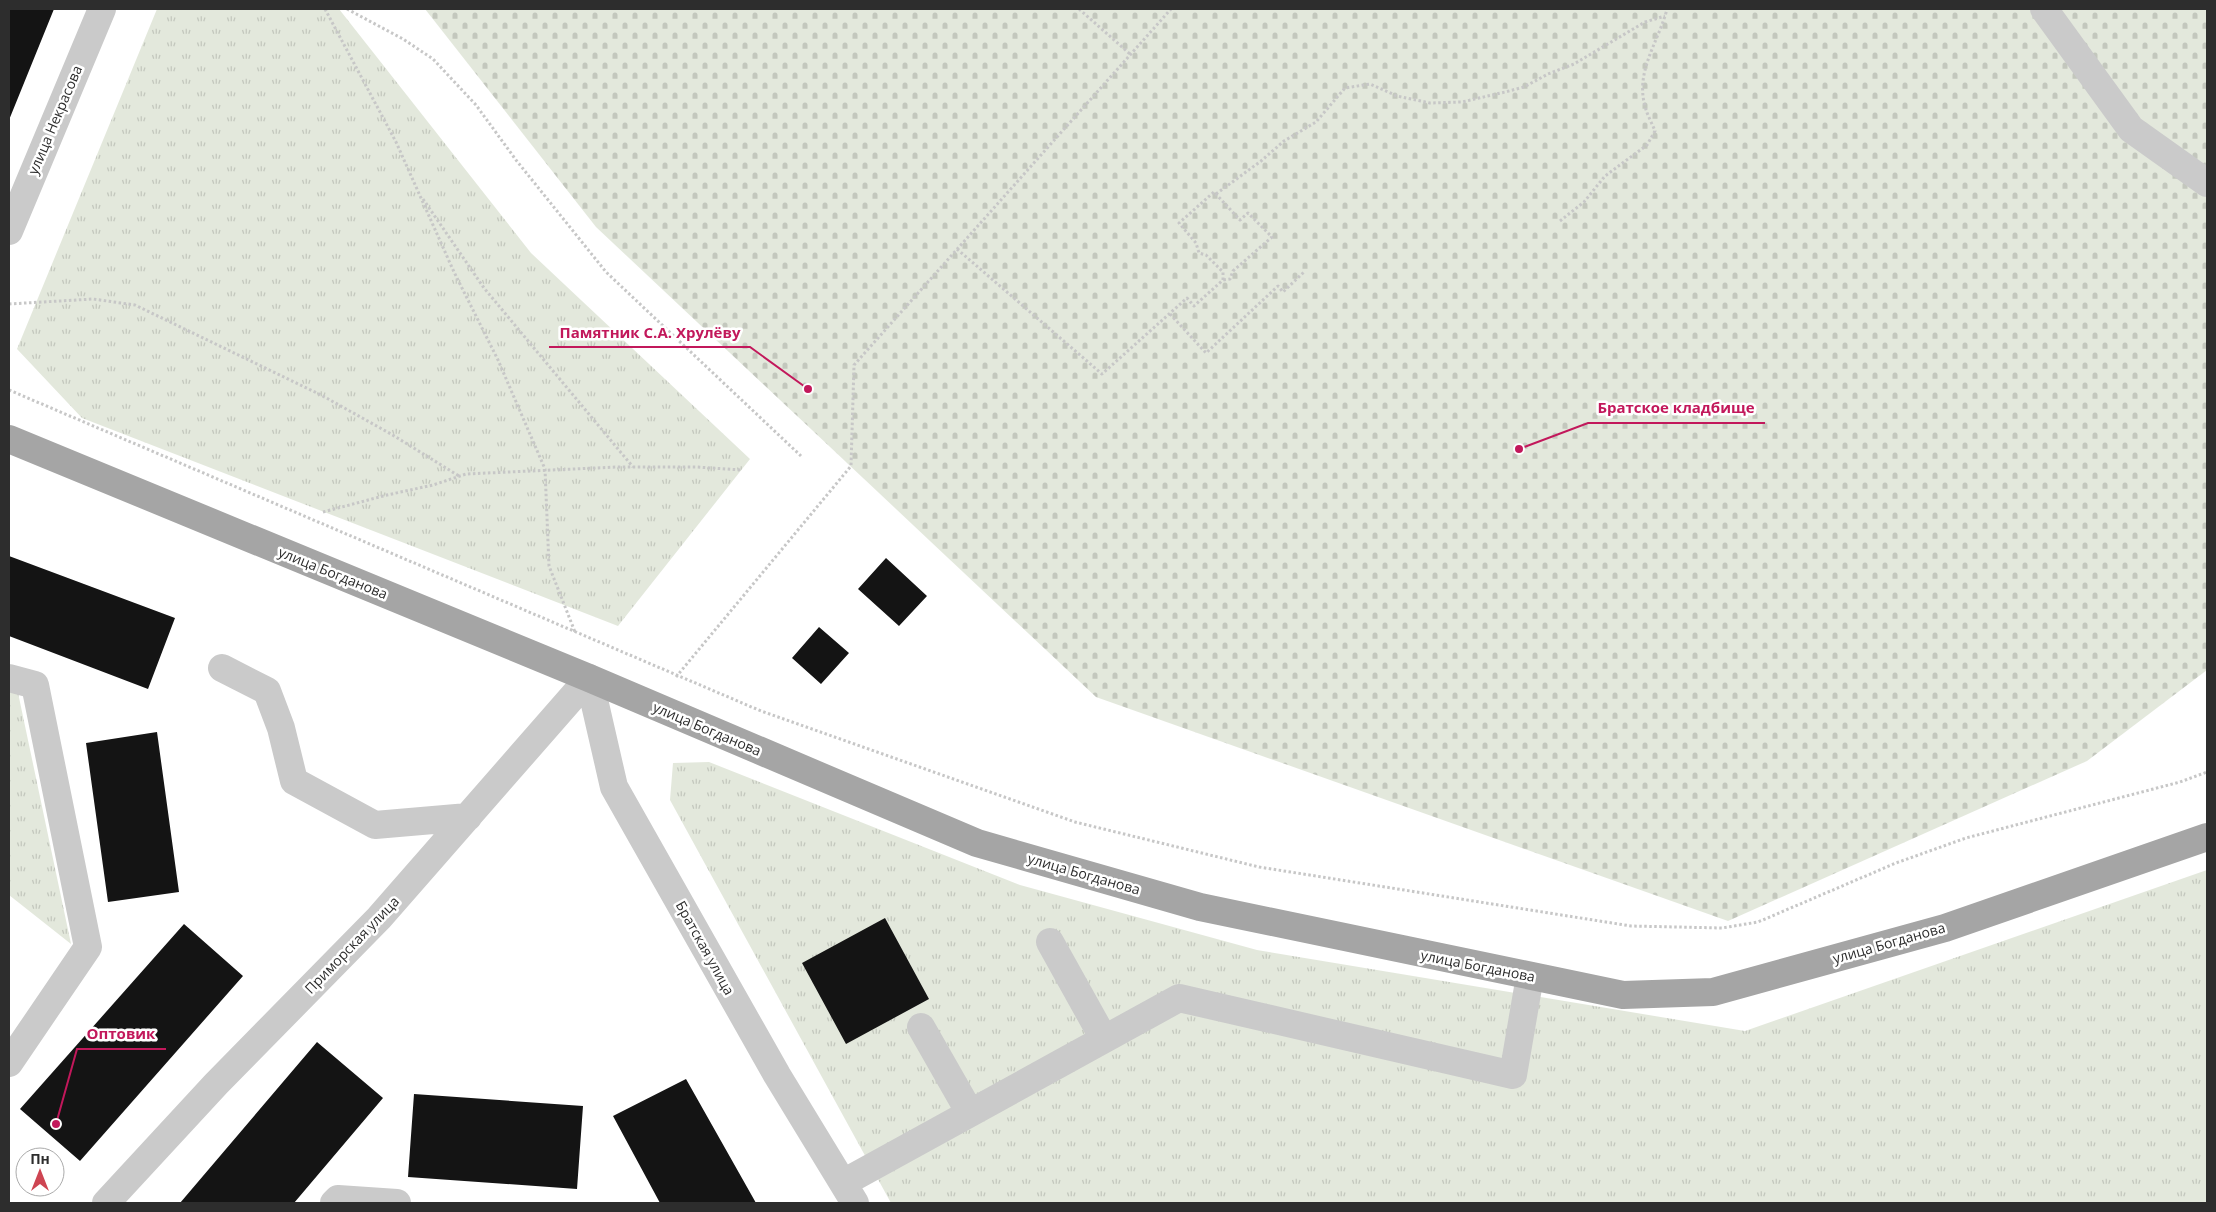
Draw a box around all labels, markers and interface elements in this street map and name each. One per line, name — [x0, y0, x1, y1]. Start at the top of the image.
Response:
street label: улица Некрасова — [23, 62, 86, 177]
callout: Памятник С.А. Хрулёву — [549, 317, 750, 347]
text: Памятник С.А. Хрулёву — [560, 322, 741, 342]
callout: Братское кладбище — [1588, 393, 1765, 423]
text: Братское кладбище — [1597, 397, 1755, 417]
street label: улица Богданова — [276, 542, 391, 603]
street label: улица Богданова — [650, 697, 764, 760]
street label: улица Богданова — [1026, 848, 1143, 899]
street label: Приморская улица — [300, 892, 403, 997]
street label: Братская улица — [672, 897, 739, 998]
street label: улица Богданова — [1830, 917, 1947, 968]
street label: улица Богданова — [1419, 945, 1537, 986]
callout: Оптовик — [77, 1019, 166, 1049]
text: Оптовик — [87, 1023, 156, 1043]
north arrow — [15, 1147, 65, 1197]
text: Пн — [30, 1149, 50, 1168]

